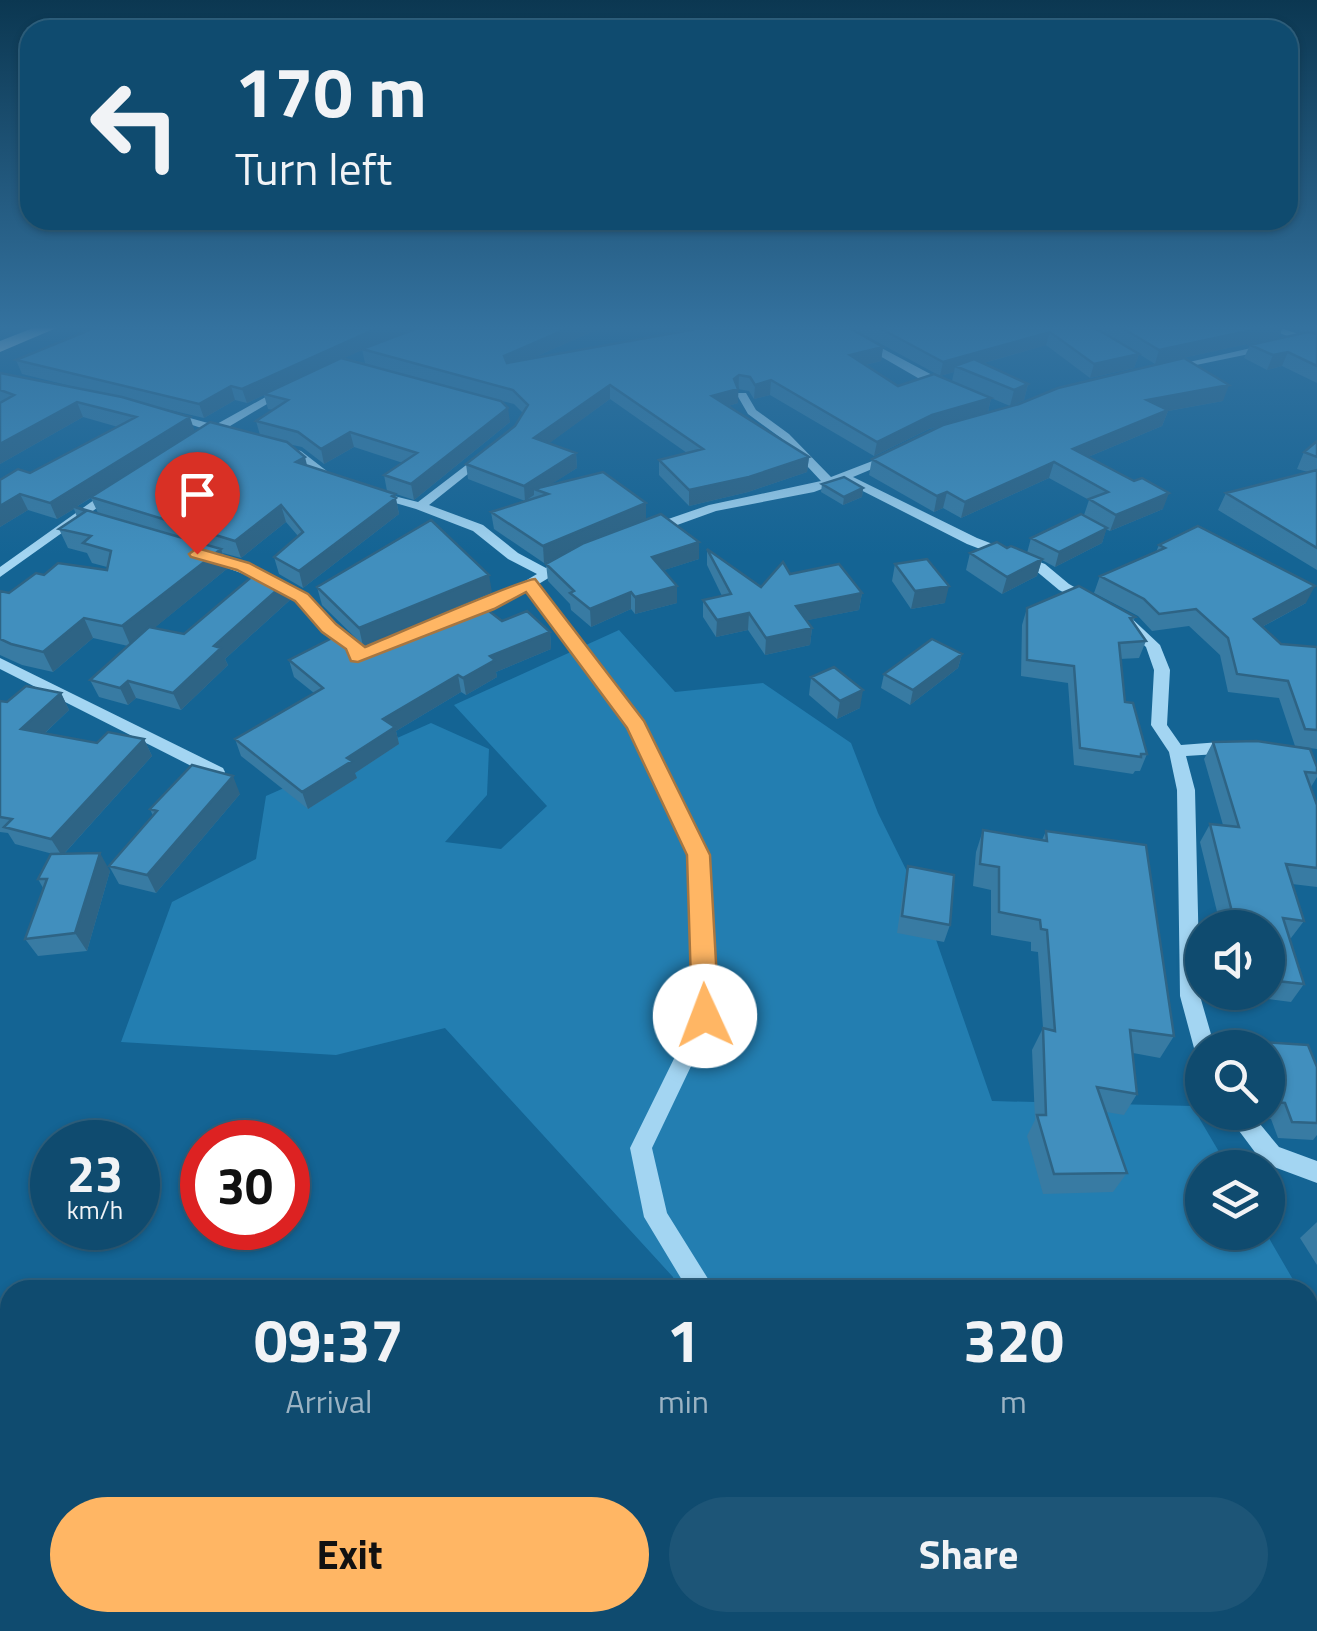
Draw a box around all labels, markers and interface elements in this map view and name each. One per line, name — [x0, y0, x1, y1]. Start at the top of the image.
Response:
text: 170 m — [235, 38, 427, 144]
icon: left — [70, 60, 200, 190]
text: Turn left — [235, 134, 392, 202]
pin — [155, 452, 240, 555]
icon: arrive — [170, 467, 225, 522]
map controls — [1185, 910, 1285, 1250]
button: sound — [1185, 910, 1285, 1010]
position arrow — [653, 964, 757, 1068]
button: search — [1185, 1030, 1285, 1130]
speed limit sign: 30 — [180, 1120, 310, 1250]
text: 23 — [67, 1135, 123, 1211]
button: layers — [1185, 1150, 1285, 1250]
text: km/h — [67, 1191, 123, 1229]
text: 09:37 — [254, 1294, 404, 1385]
text: 1 — [667, 1294, 700, 1385]
text: 320 — [963, 1294, 1064, 1385]
text: Arrival — [286, 1377, 372, 1425]
text: min — [658, 1377, 709, 1425]
text: m — [1000, 1377, 1027, 1425]
button: Exit — [50, 1497, 649, 1612]
button: Share — [669, 1497, 1268, 1612]

